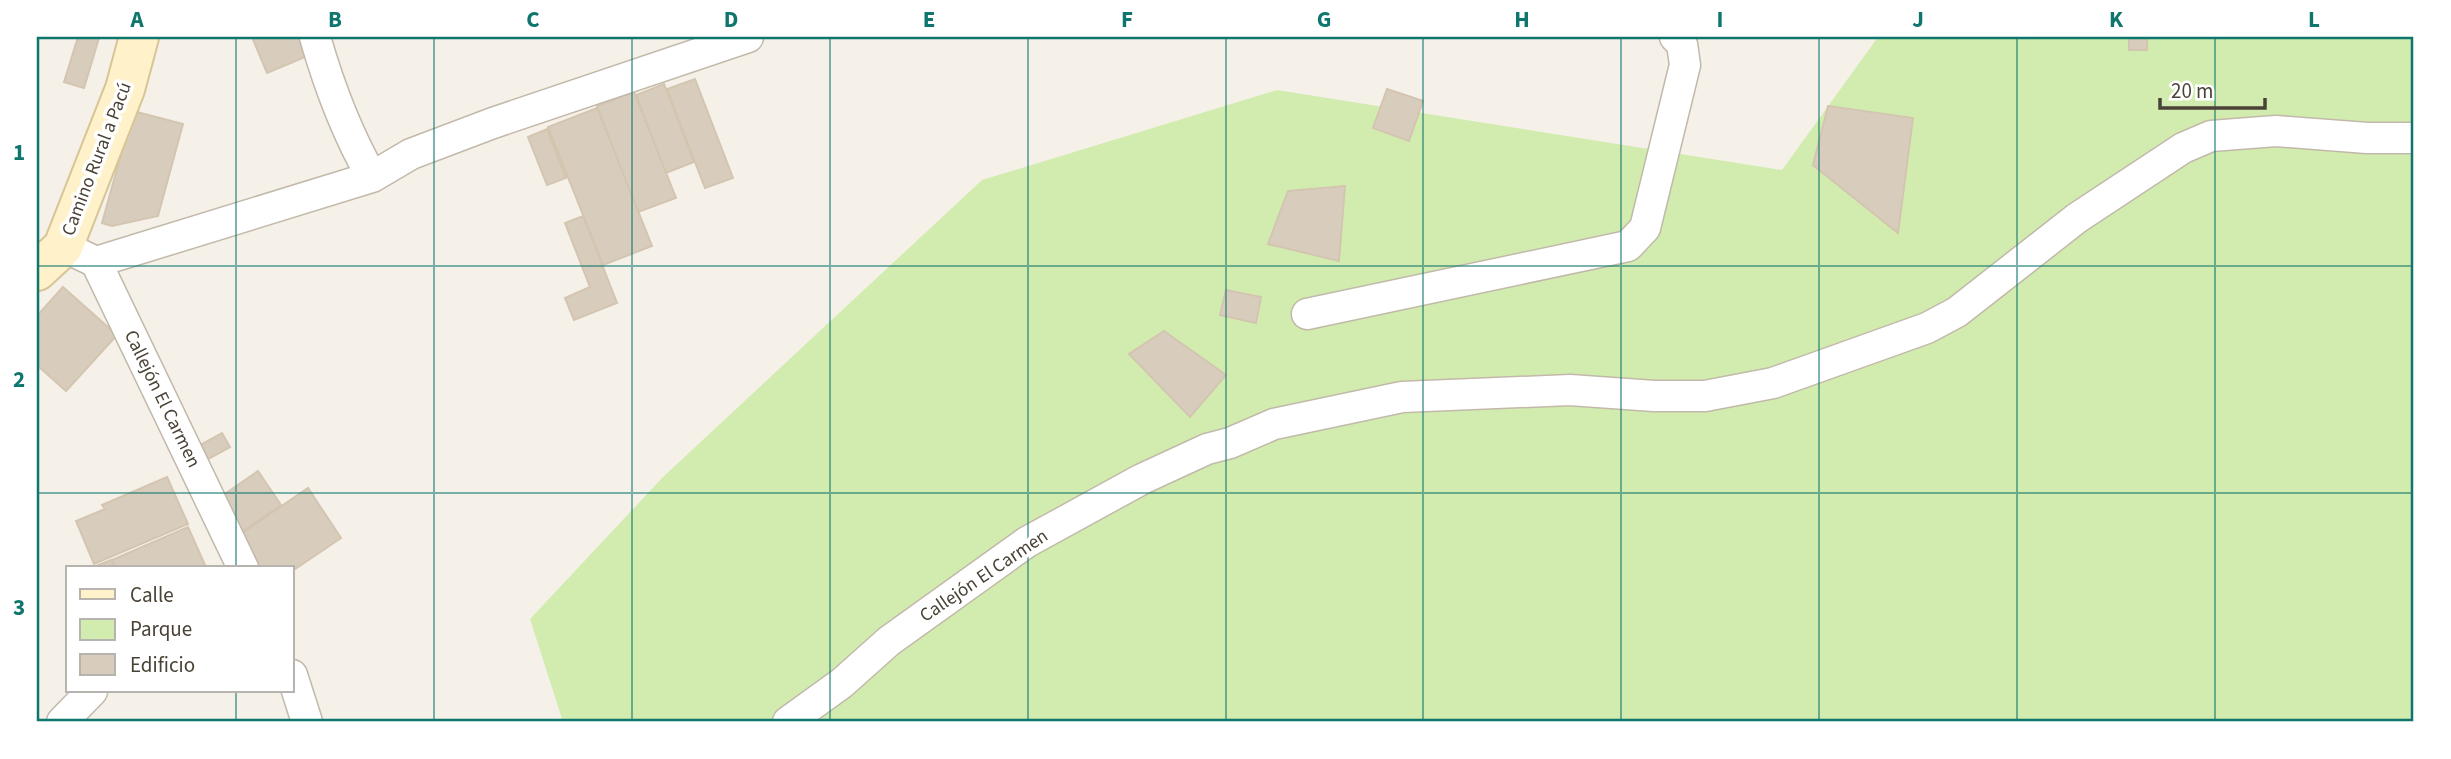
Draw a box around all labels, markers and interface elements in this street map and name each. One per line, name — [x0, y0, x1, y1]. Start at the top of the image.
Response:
text: A — [129, 3, 144, 36]
text: B — [328, 3, 342, 36]
text: C — [526, 3, 540, 36]
text: D — [724, 3, 738, 36]
text: E — [923, 3, 935, 36]
text: F — [1121, 3, 1133, 36]
text: G — [1317, 3, 1331, 36]
text: H — [1514, 3, 1530, 36]
text: I — [1717, 3, 1723, 36]
text: J — [1912, 3, 1924, 36]
text: K — [2109, 3, 2124, 36]
text: L — [2308, 3, 2320, 36]
scale bar — [2160, 66, 2266, 110]
text: 20 m — [2171, 76, 2213, 106]
street label: Camino Rural a Pacú — [55, 78, 139, 240]
text: 1 — [13, 136, 25, 169]
street label: Callejón El Carmen — [117, 326, 207, 472]
text: 2 — [13, 363, 25, 396]
street label: Callejón El Carmen — [914, 523, 1054, 629]
legend — [66, 566, 294, 692]
text: Calle — [130, 580, 174, 610]
text: 3 — [13, 591, 25, 624]
text: Parque — [130, 614, 192, 644]
text: Edificio — [130, 650, 195, 680]

